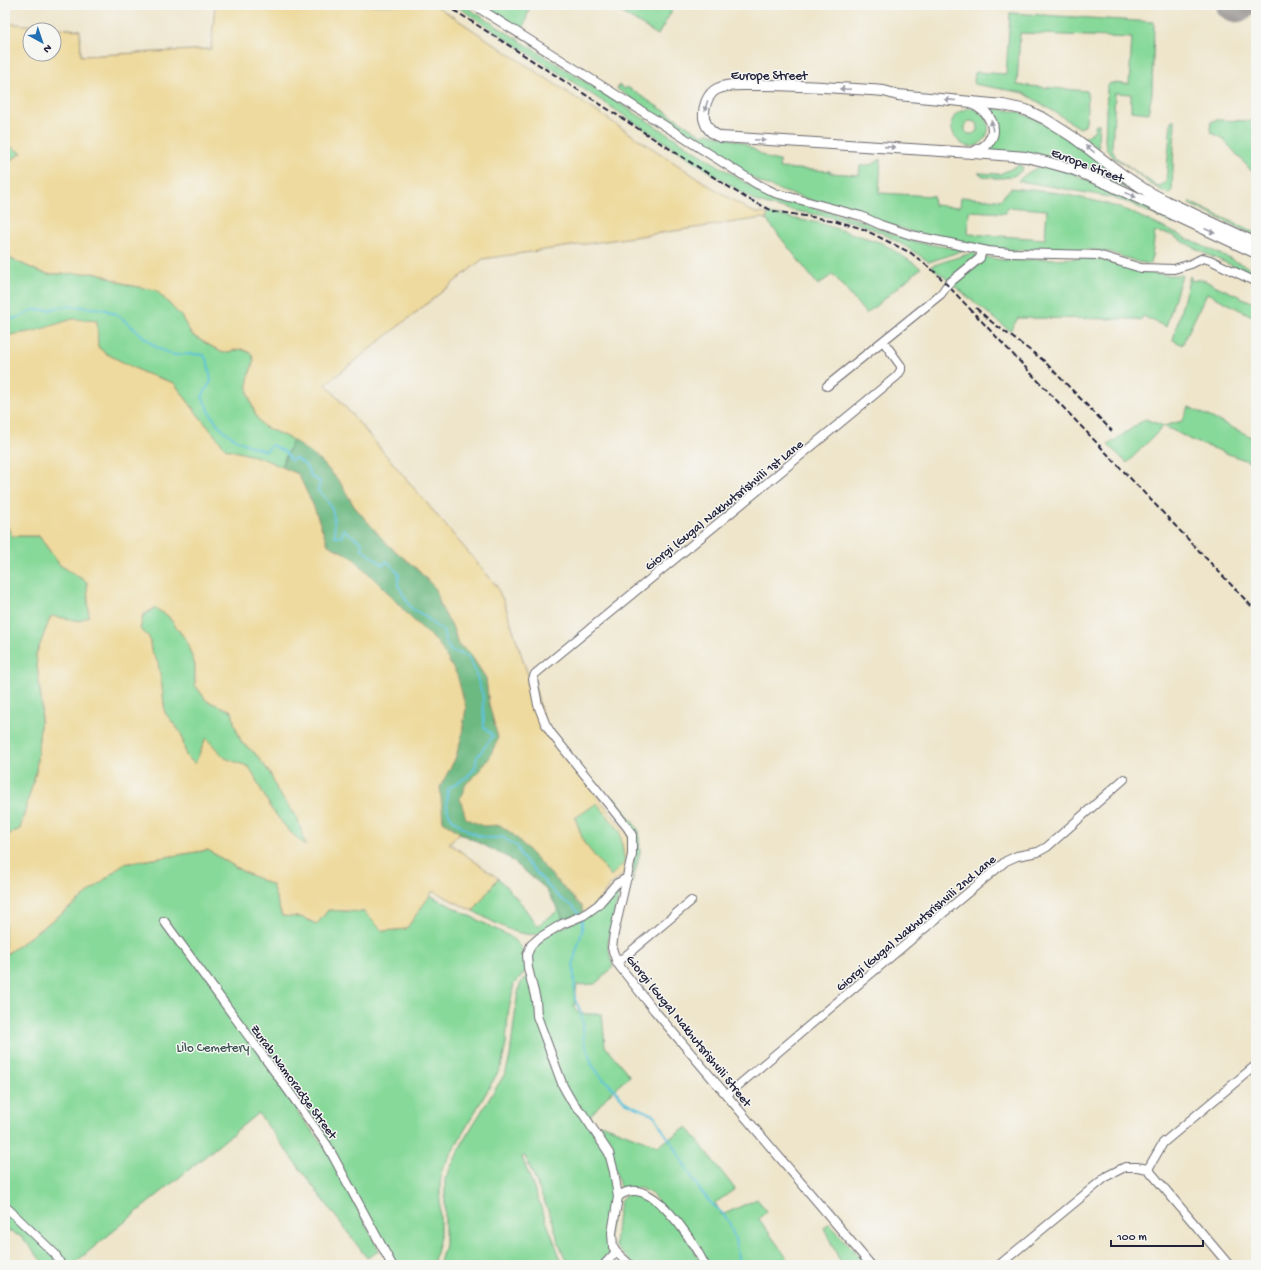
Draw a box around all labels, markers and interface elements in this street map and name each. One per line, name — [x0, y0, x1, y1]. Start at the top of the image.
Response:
north arrow — [22, 22, 62, 62]
text: N — [41, 41, 54, 55]
street label: Europe Street — [731, 69, 809, 84]
one-way arrow — [839, 85, 851, 92]
one-way arrow — [944, 97, 956, 103]
one-way arrow — [703, 100, 709, 112]
one-way arrow — [989, 120, 995, 132]
one-way arrow — [754, 136, 766, 143]
one-way arrow — [884, 144, 896, 151]
one-way arrow — [1084, 145, 1095, 154]
street label: Europe Street — [1049, 146, 1127, 188]
one-way arrow — [1126, 192, 1137, 198]
one-way arrow — [1204, 228, 1216, 234]
street label: Giorgi (Guga) Nakhutsrishvili 1st Lane — [642, 437, 807, 575]
street label: Giorgi (Guga) Nakhutsrishvili 2nd Lane — [834, 852, 1000, 995]
street label: Giorgi (Guga) Nakhutsrishvili Street — [622, 953, 755, 1112]
street label: Zurab Namoradze Street — [246, 1022, 340, 1144]
park label: Lilo Cemetery — [177, 1041, 250, 1056]
scale bar — [1111, 1222, 1203, 1248]
text: 100 m — [1116, 1231, 1147, 1245]

